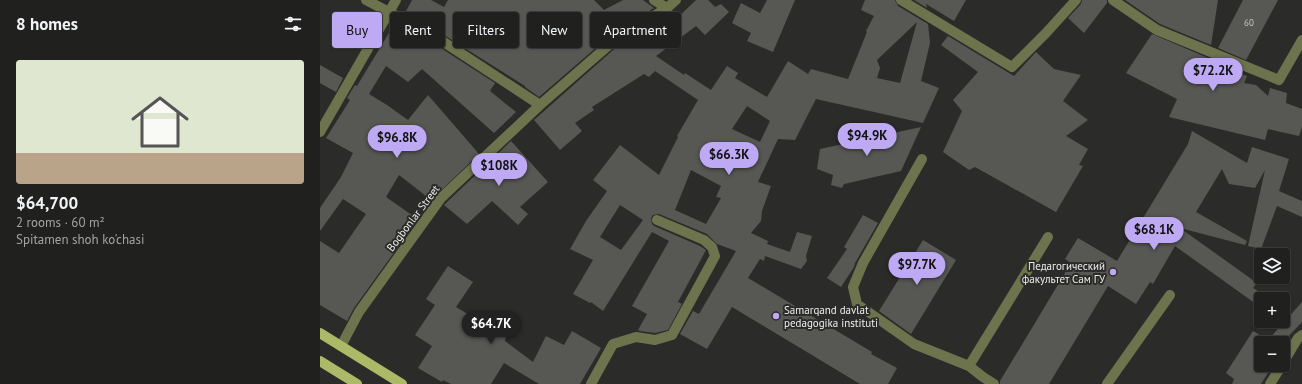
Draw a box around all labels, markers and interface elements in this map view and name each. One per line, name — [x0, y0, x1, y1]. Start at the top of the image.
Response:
chip: Buy — [332, 12, 382, 48]
chip: Rent — [390, 12, 445, 48]
chip: Filters — [453, 12, 519, 48]
chip: New — [527, 12, 582, 48]
chip: Apartment — [590, 12, 681, 48]
text: 8 homes — [16, 13, 78, 35]
icon: filters — [282, 13, 304, 35]
house number: 60 — [1244, 17, 1254, 28]
pin: $72.2K — [1180, 58, 1246, 92]
text: $72.2K — [1193, 62, 1233, 79]
icon: home — [124, 86, 196, 158]
pin: $94.9K — [834, 123, 900, 157]
pin: $96.8K — [364, 125, 430, 159]
text: $94.9K — [847, 127, 887, 144]
text: $96.8K — [377, 129, 417, 146]
pin: $66.3K — [696, 142, 762, 176]
text: $66.3K — [709, 146, 749, 163]
pin: $108K — [471, 153, 527, 187]
text: $108K — [480, 157, 518, 174]
street label: Bogbonlar Street — [383, 182, 443, 254]
text: $64,700 — [16, 192, 78, 214]
text: 2 rooms · 60 m² — [16, 214, 105, 231]
pin: $68.1K — [1121, 217, 1187, 251]
text: $68.1K — [1134, 221, 1174, 238]
text: Spitamen shoh ko'chasi — [16, 231, 144, 248]
map controls — [1254, 248, 1290, 372]
button: layers — [1254, 248, 1290, 284]
pin: $97.7K — [884, 252, 950, 286]
text: $97.7K — [897, 256, 937, 273]
place label: Педагогический факультет Сам ГУ — [1022, 259, 1106, 286]
marker: Педагогический факультет Сам ГУ — [1108, 267, 1118, 277]
button: + — [1254, 292, 1290, 328]
place label: Samarqand davlat pedagogika instituti — [784, 303, 878, 330]
pin: $64.7K — [458, 311, 524, 345]
marker: Samarqand davlat pedagogika instituti — [771, 311, 781, 321]
text: $64.7K — [471, 315, 511, 332]
button: − — [1254, 336, 1290, 372]

